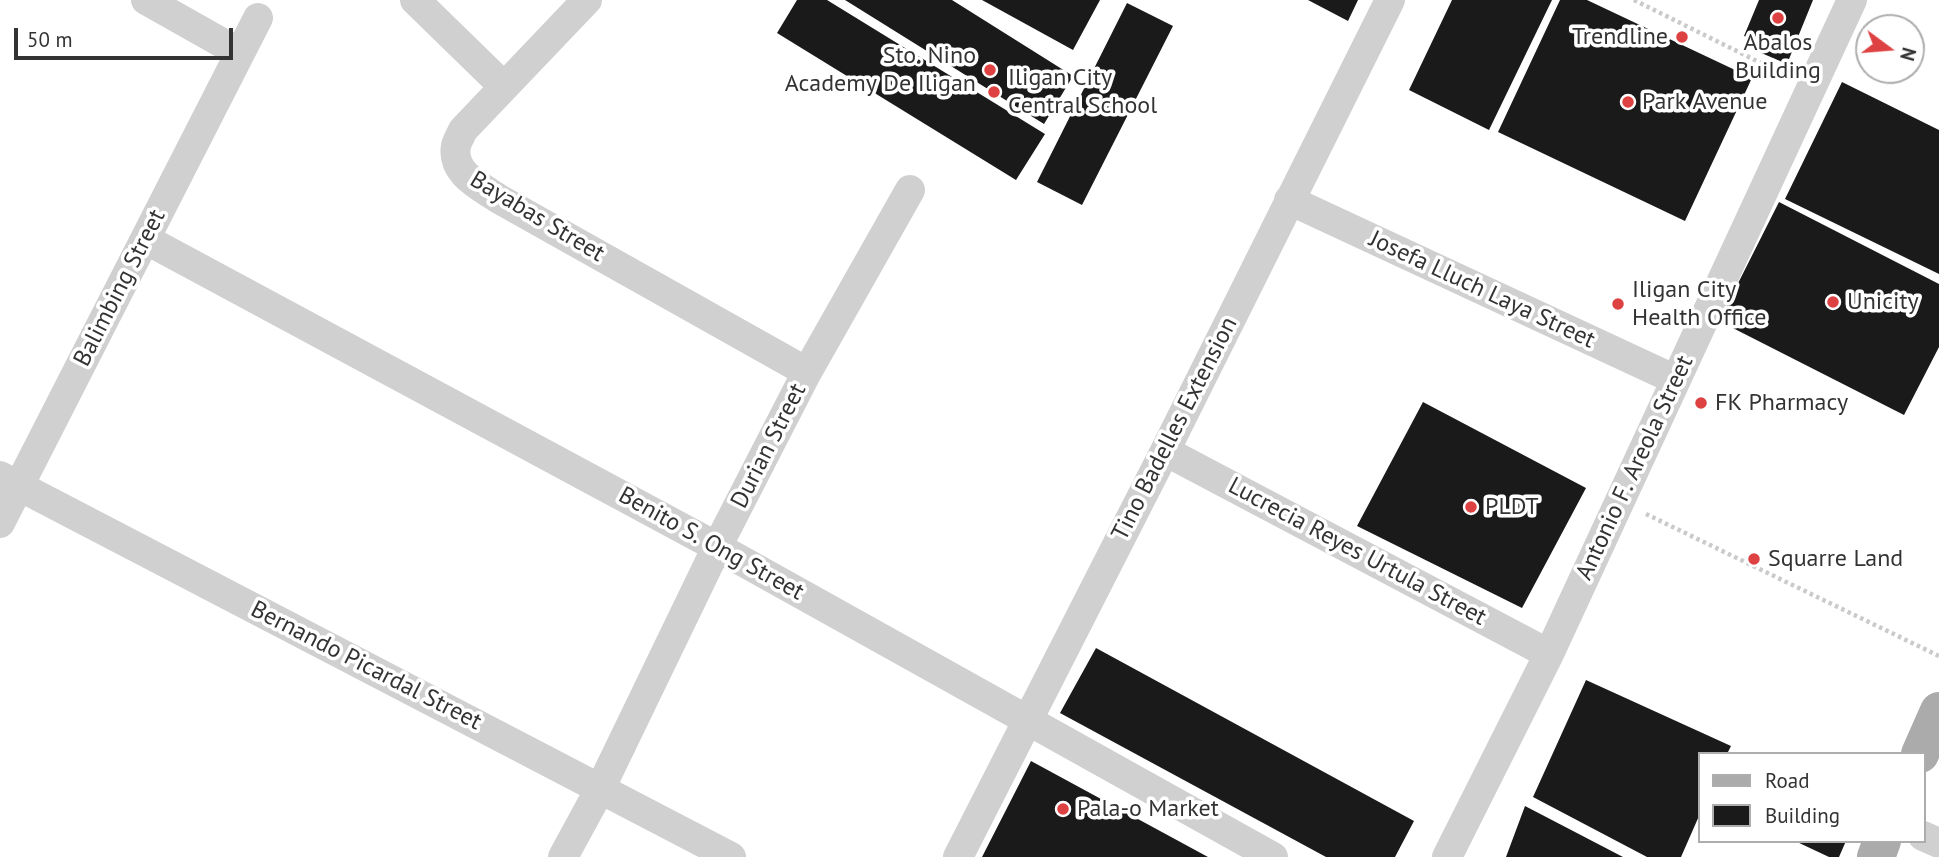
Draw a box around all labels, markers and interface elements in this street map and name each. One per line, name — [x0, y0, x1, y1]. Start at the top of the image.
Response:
marker: Abalos Building — [1770, 10, 1786, 26]
scale bar — [18, 14, 236, 58]
north arrow — [1855, 14, 1925, 84]
place label: Trendline — [1572, 23, 1668, 51]
text: 50 m — [27, 26, 73, 53]
marker: Trendline — [1674, 29, 1690, 45]
place label: Abalos Building — [1735, 29, 1821, 85]
place label: Sto. Nino Academy De Iligan — [785, 42, 976, 98]
text: N — [1895, 45, 1922, 64]
marker: Sto. Nino Academy De Iligan — [982, 62, 998, 78]
place label: Iligan City Central School — [1008, 64, 1157, 120]
marker: Iligan City Central School — [986, 84, 1002, 100]
place label: Park Avenue — [1642, 88, 1767, 116]
marker: Park Avenue — [1620, 94, 1636, 110]
street label: Bayabas Street — [465, 166, 609, 268]
street label: Balimbing Street — [68, 205, 172, 371]
street label: Josefa Lluch Laya Street — [1365, 225, 1599, 355]
place label: Iligan City Health Office — [1632, 276, 1766, 332]
place label: Unicity — [1847, 288, 1919, 316]
marker: Unicity — [1825, 294, 1841, 310]
marker: Iligan City Health Office — [1610, 296, 1626, 312]
street label: Tino Badelles Extension — [1106, 312, 1244, 546]
street label: Antonio F. Areola Street — [1570, 351, 1700, 585]
street label: Durian Street — [725, 379, 813, 513]
place label: FK Pharmacy — [1715, 389, 1848, 417]
marker: FK Pharmacy — [1693, 395, 1709, 411]
street label: Lucrecia Reyes Urtula Street — [1223, 472, 1491, 632]
street label: Benito S. Ong Street — [613, 481, 809, 607]
place label: PLDT — [1485, 493, 1539, 521]
marker: PLDT — [1463, 499, 1479, 515]
place label: Squarre Land — [1768, 545, 1903, 573]
marker: Squarre Land — [1746, 551, 1762, 567]
street label: Bernando Picardal Street — [246, 595, 486, 737]
legend — [1698, 752, 1925, 843]
text: Road — [1765, 767, 1809, 794]
place label: Pala-o Market — [1077, 795, 1219, 823]
marker: Pala-o Market — [1055, 801, 1071, 817]
text: Building — [1765, 802, 1840, 829]

